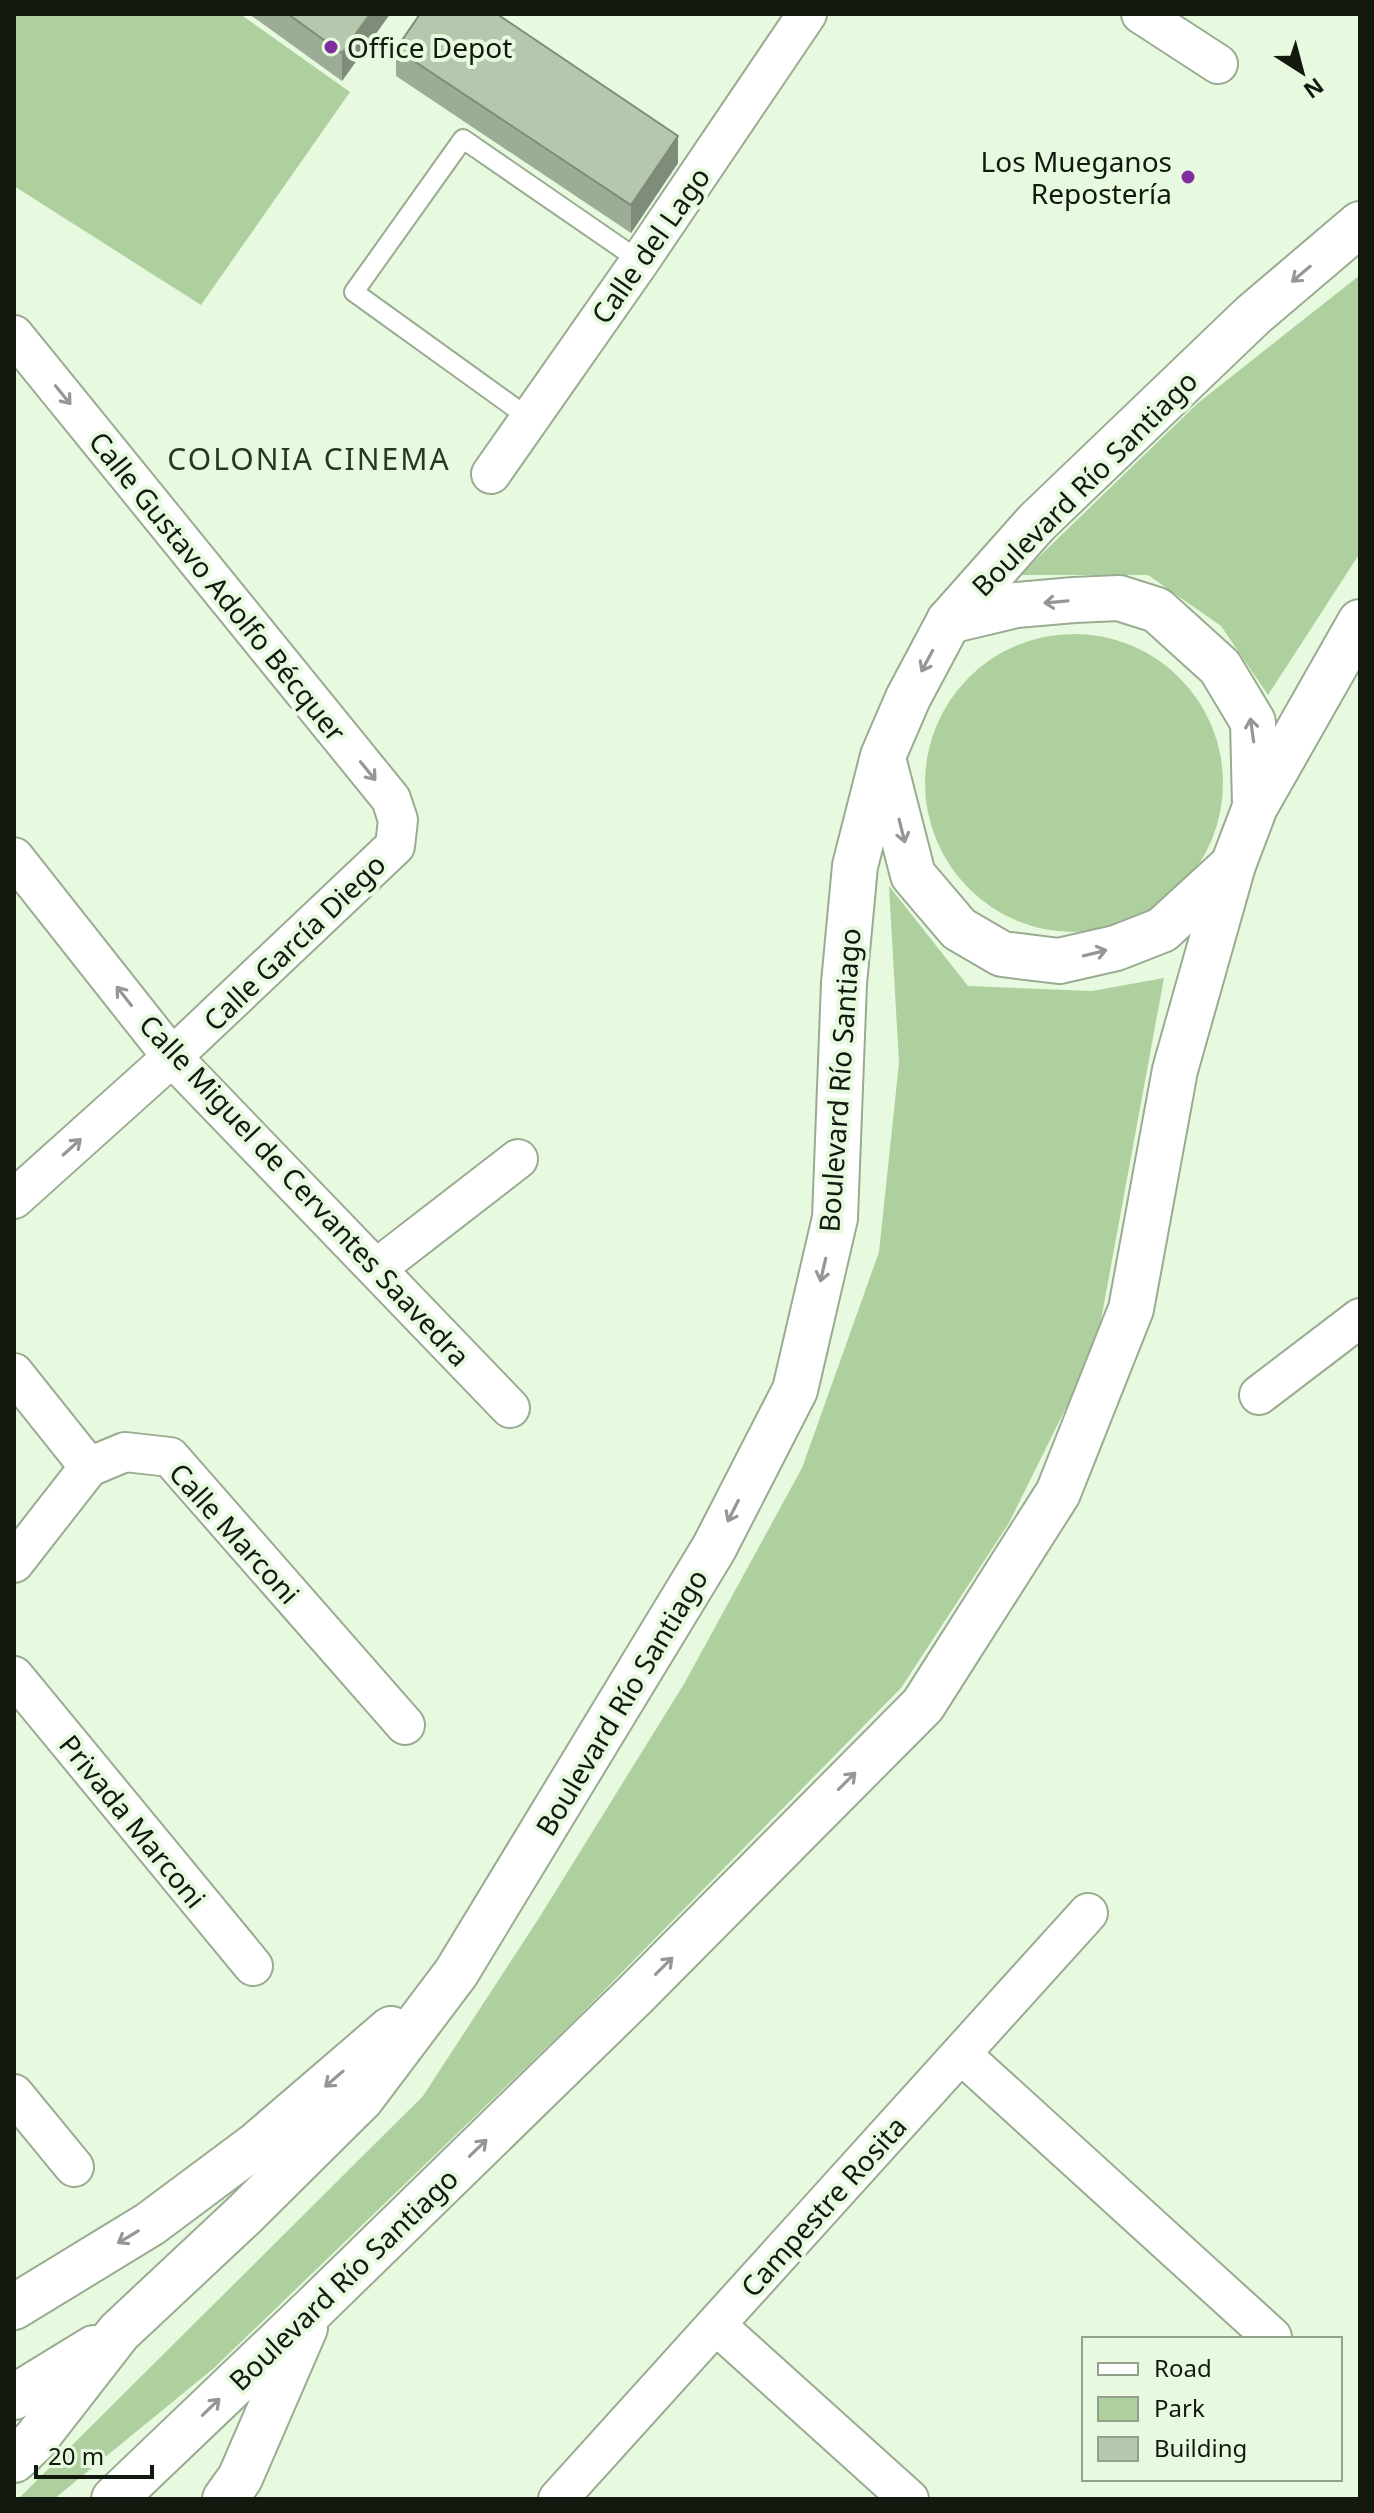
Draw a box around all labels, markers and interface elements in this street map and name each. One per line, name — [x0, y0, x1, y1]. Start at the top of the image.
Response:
place label: Office Depot — [347, 28, 512, 66]
north arrow — [1262, 32, 1342, 112]
marker: Office Depot — [322, 38, 340, 56]
text: N — [1298, 72, 1330, 106]
place label: Los Mueganos Repostería — [981, 142, 1172, 212]
street label: Calle del Lago — [582, 159, 718, 331]
marker: Los Mueganos Repostería — [1179, 168, 1197, 186]
one-way arrow — [1291, 265, 1311, 283]
street label: Boulevard Río Santiago — [963, 362, 1205, 604]
one-way arrow — [54, 384, 72, 405]
street label: Calle Gustavo Adolfo Bécquer — [81, 423, 355, 749]
district label: COLONIA CINEMA — [167, 438, 451, 479]
one-way arrow — [1043, 595, 1069, 610]
one-way arrow — [919, 649, 935, 672]
one-way arrow — [1244, 717, 1259, 743]
one-way arrow — [360, 760, 377, 781]
one-way arrow — [895, 818, 910, 844]
street label: Calle García Diego — [195, 845, 393, 1039]
street label: Boulevard Río Santiago — [809, 927, 869, 1233]
one-way arrow — [1081, 944, 1107, 959]
one-way arrow — [115, 986, 133, 1007]
street label: Calle Miguel de Cervantes Saavedra — [131, 1006, 479, 1374]
one-way arrow — [62, 1138, 82, 1156]
one-way arrow — [814, 1256, 829, 1282]
street label: Calle Marconi — [161, 1454, 309, 1612]
one-way arrow — [724, 1499, 740, 1523]
street label: Boulevard Río Santiago — [526, 1562, 716, 1842]
street label: Privada Marconi — [51, 1726, 215, 1916]
one-way arrow — [837, 1772, 856, 1791]
one-way arrow — [654, 1957, 673, 1976]
one-way arrow — [324, 2069, 344, 2087]
street label: Campestre Rosita — [732, 2107, 914, 2305]
one-way arrow — [468, 2139, 487, 2158]
street label: Boulevard Río Santiago — [220, 2159, 466, 2399]
one-way arrow — [117, 2230, 140, 2246]
legend — [1082, 2337, 1342, 2481]
text: Road — [1154, 2351, 1212, 2384]
text: Park — [1154, 2391, 1205, 2424]
one-way arrow — [201, 2397, 221, 2416]
scale bar — [36, 2429, 152, 2479]
text: Building — [1154, 2431, 1247, 2464]
text: 20 m — [48, 2439, 104, 2472]

